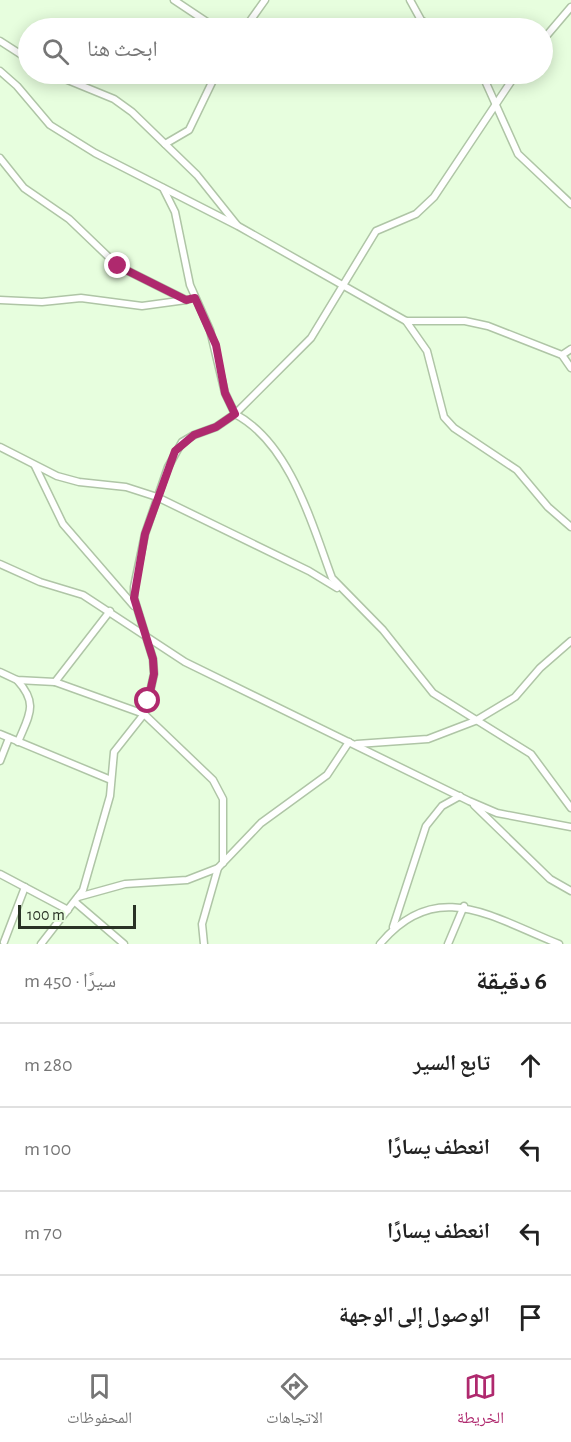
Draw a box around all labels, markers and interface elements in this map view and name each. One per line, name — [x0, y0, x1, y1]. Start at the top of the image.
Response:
search box — [18, 18, 553, 84]
icon: search — [39, 35, 72, 68]
text: ابحث هنا — [87, 38, 158, 60]
route end — [104, 252, 130, 278]
route start — [134, 687, 160, 713]
scale bar — [18, 902, 136, 930]
text: 100 m — [27, 907, 65, 923]
text: 6 دقيقة — [476, 968, 547, 994]
text: سيرًا · 450 m — [24, 971, 116, 991]
icon: ahead — [514, 1049, 547, 1082]
text: تابع السير — [413, 1052, 490, 1074]
text: 280 m — [24, 1055, 72, 1075]
icon: left — [514, 1133, 547, 1166]
text: انعطف يسارًا — [387, 1136, 490, 1158]
text: 100 m — [24, 1139, 71, 1159]
icon: left — [514, 1217, 547, 1250]
text: انعطف يسارًا — [387, 1220, 490, 1242]
text: 70 m — [24, 1223, 62, 1243]
icon: arrive — [514, 1301, 547, 1334]
text: الوصول إلى الوجهة — [339, 1304, 490, 1326]
tab: المحفوظات — [67, 1370, 132, 1433]
tab: الاتجاهات — [266, 1370, 323, 1433]
tab: الخريطة — [457, 1370, 504, 1433]

